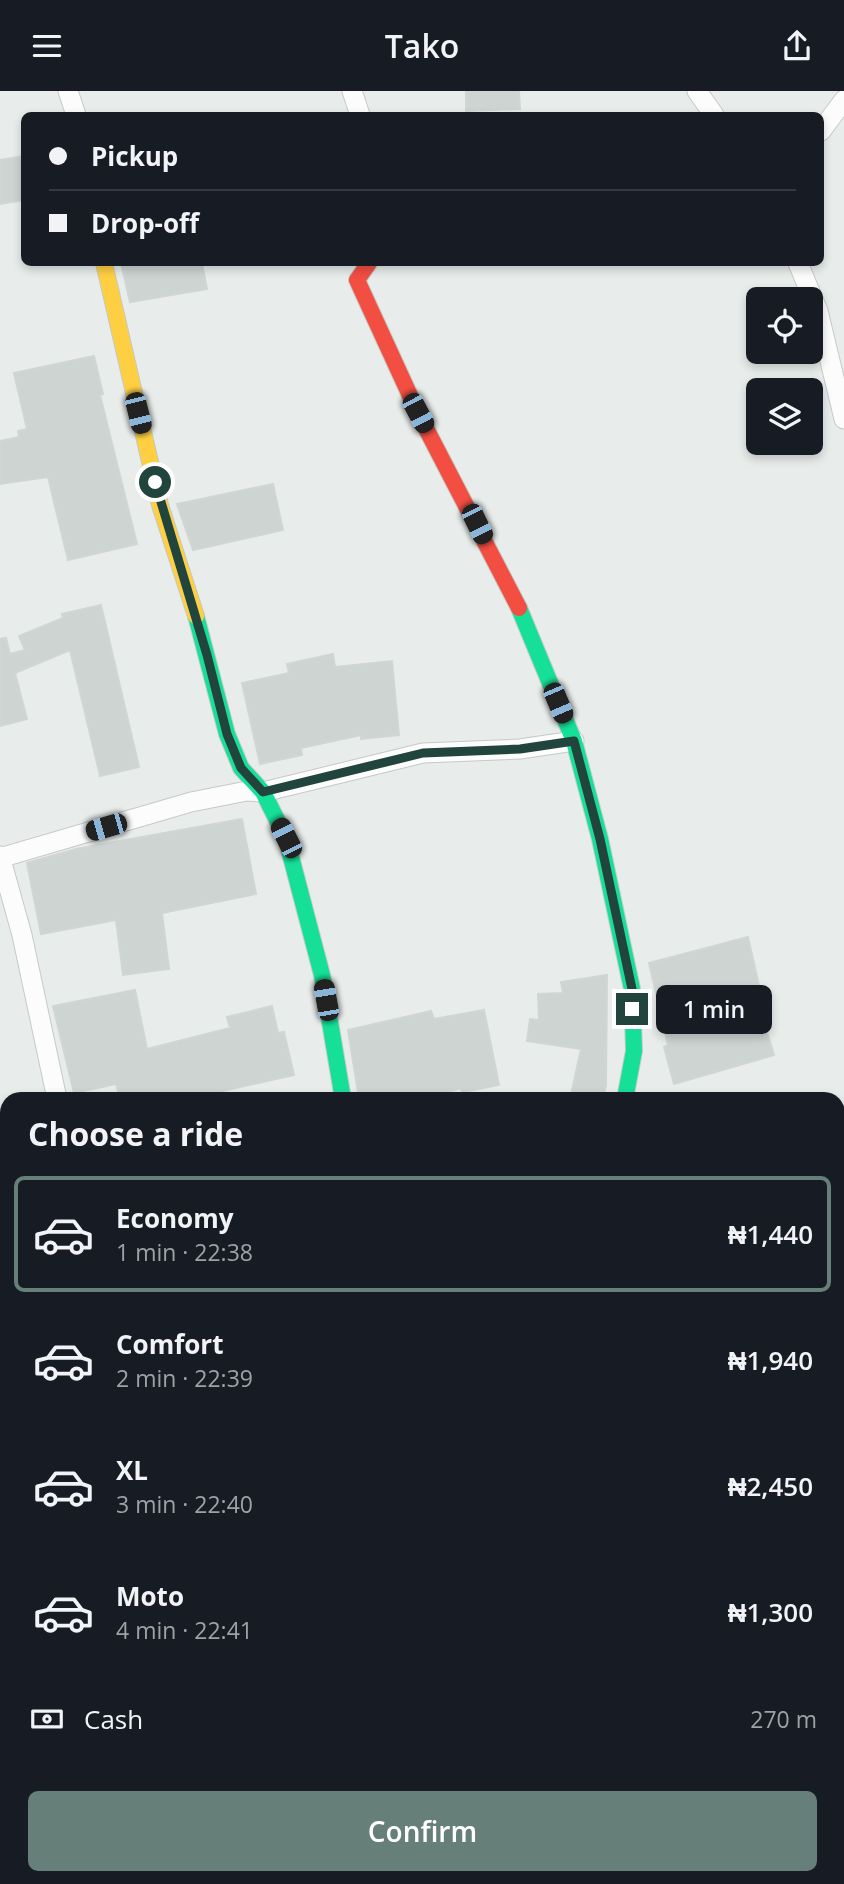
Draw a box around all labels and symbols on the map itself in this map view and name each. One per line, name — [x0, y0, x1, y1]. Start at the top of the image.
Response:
car — [123, 390, 154, 436]
car — [399, 390, 438, 436]
route start — [139, 466, 171, 498]
car — [459, 501, 496, 547]
car — [541, 680, 576, 726]
car — [83, 811, 130, 843]
car — [268, 815, 305, 861]
car — [313, 977, 340, 1023]
callout: 1 min — [656, 985, 772, 1033]
route end — [616, 993, 648, 1025]

